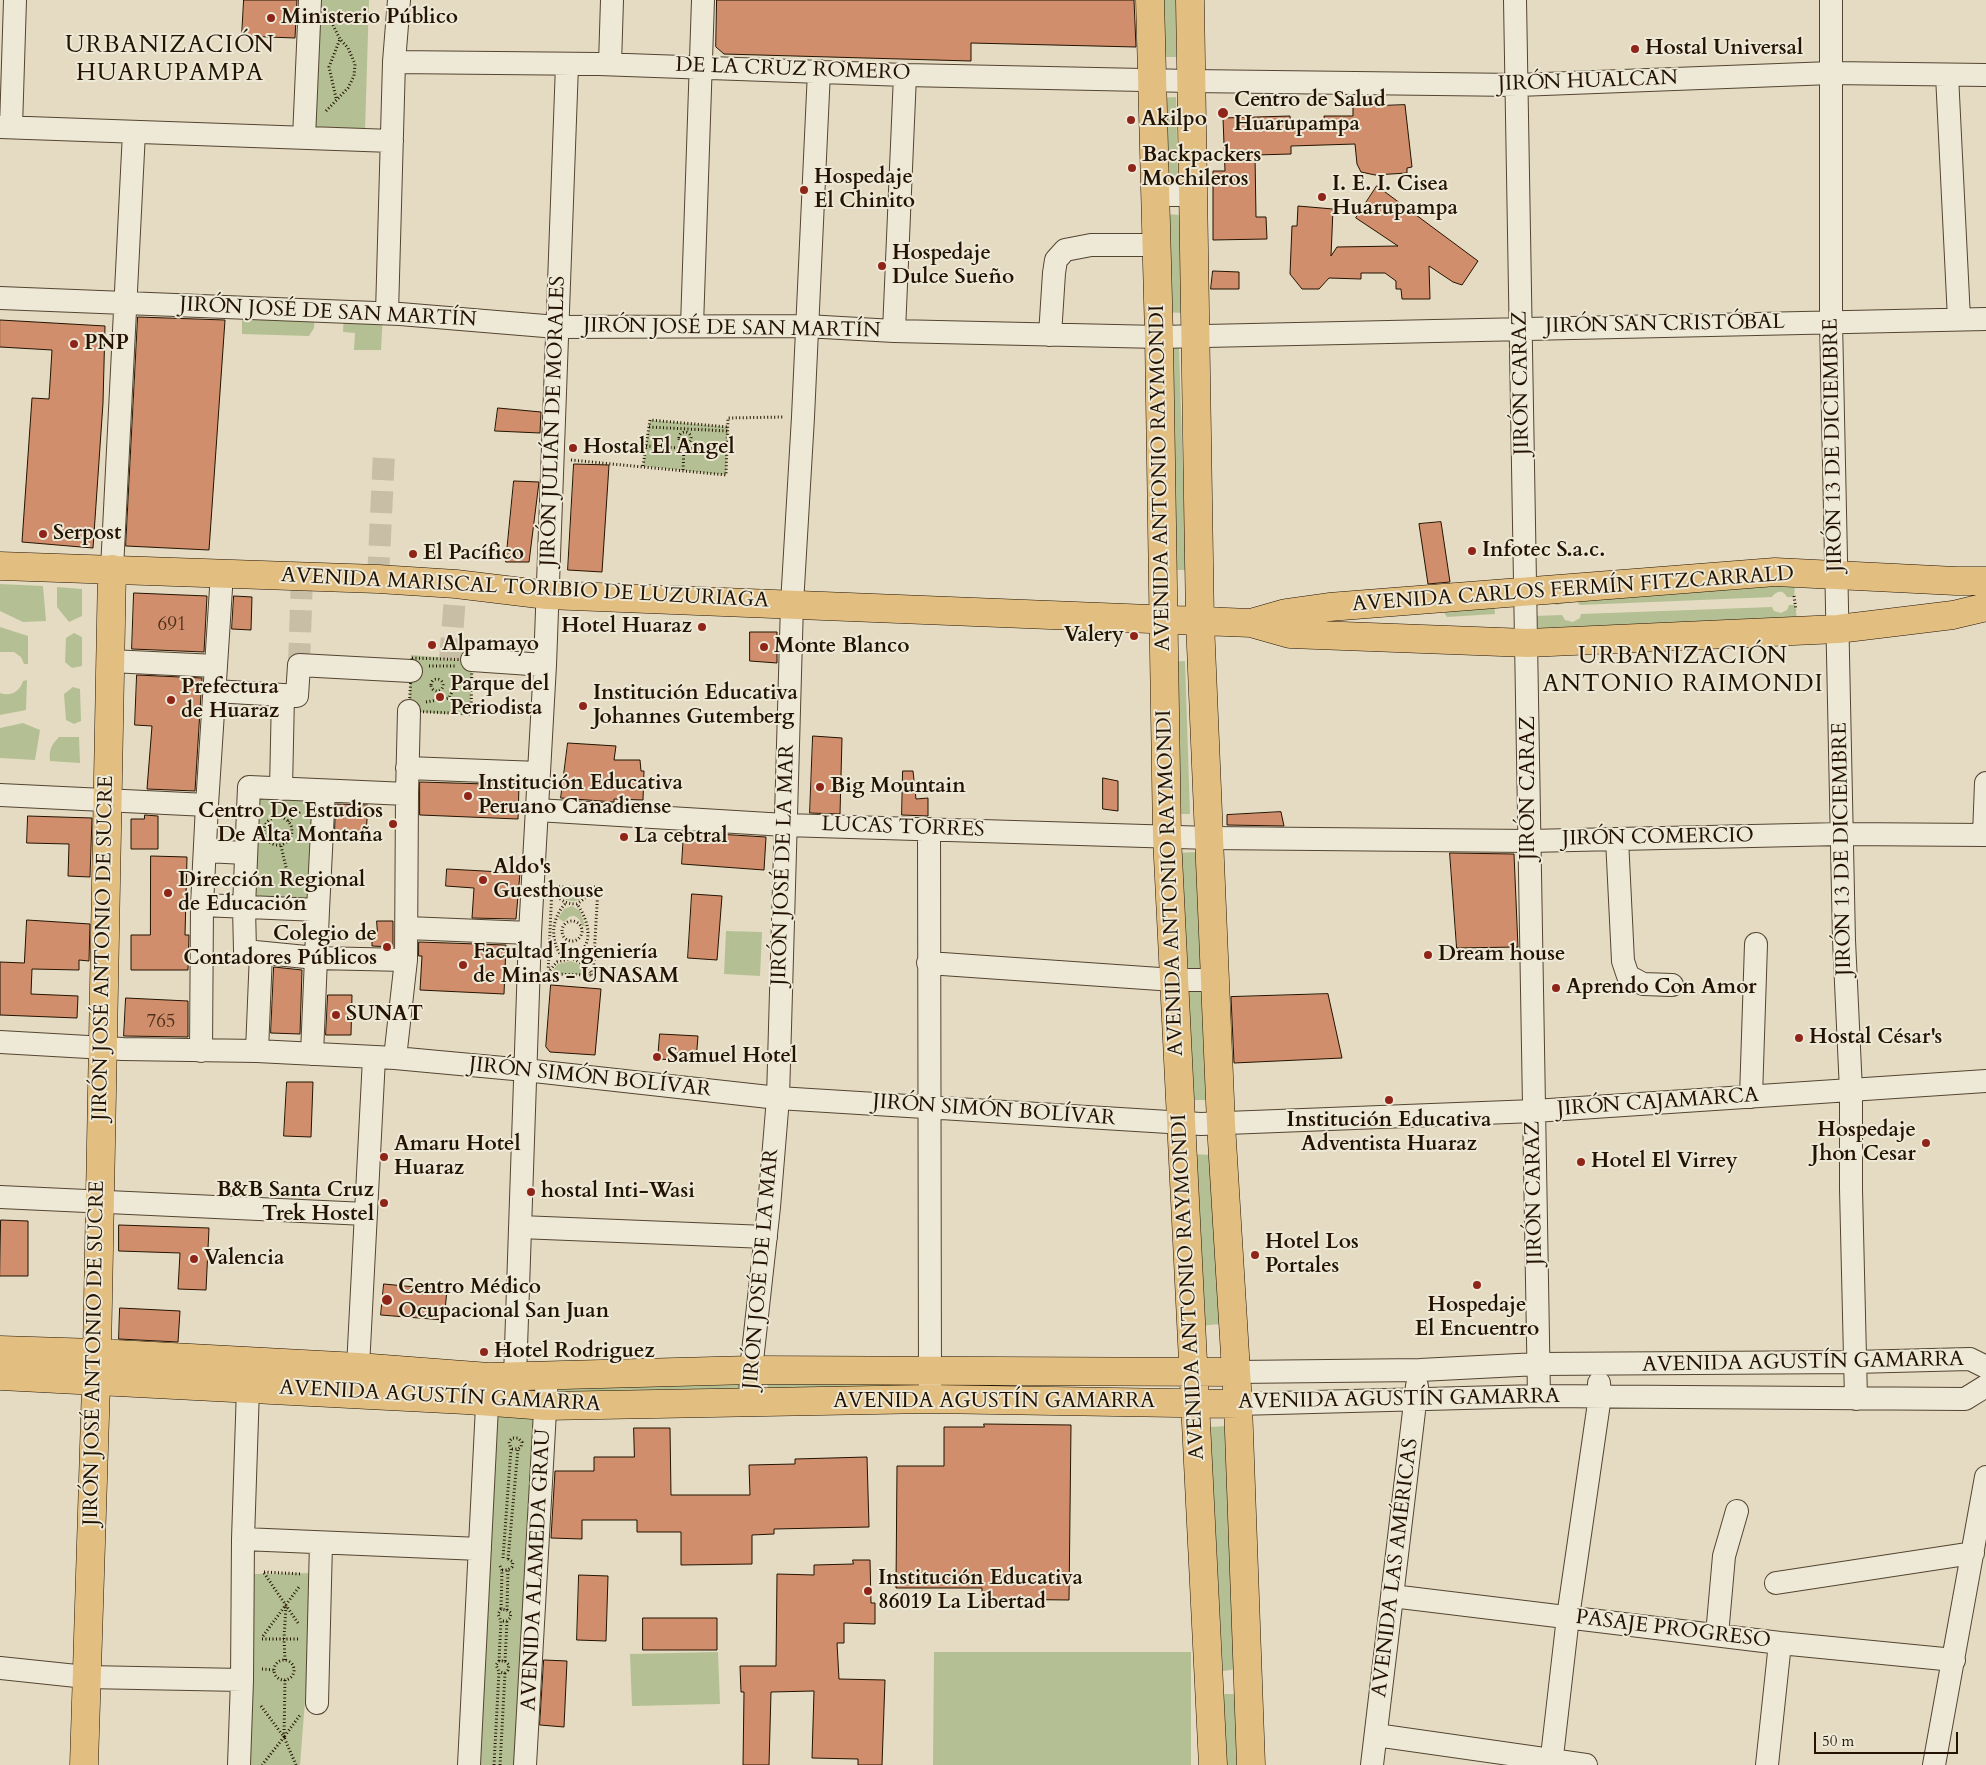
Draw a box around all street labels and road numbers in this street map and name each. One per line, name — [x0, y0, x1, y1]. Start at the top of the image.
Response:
street label: DE LA CRUZ ROMERO — [675, 53, 911, 87]
street label: JIRÓN HUALCAN — [1498, 66, 1678, 98]
street label: JIRÓN JULIÁN DE MORALES — [536, 275, 572, 567]
street label: JIRÓN JOSÉ DE SAN MARTÍN — [179, 293, 477, 333]
street label: AVENIDA ANTONIO RAYMONDI — [1145, 305, 1177, 651]
street label: JIRÓN SAN CRISTÓBAL — [1545, 310, 1785, 340]
street label: JIRÓN CARAZ — [1508, 311, 1536, 455]
street label: JIRÓN JOSÉ DE SAN MARTÍN — [583, 314, 881, 344]
street label: JIRÓN 13 DE DICIEMBRE — [1819, 318, 1849, 572]
street label: AVENIDA CARLOS FERMÍN FITZCARRALD — [1351, 562, 1795, 618]
street label: AVENIDA MARISCAL TORIBIO DE LUZURIAGA — [280, 564, 770, 614]
street label: AVENIDA ANTONIO RAYMONDI — [1152, 709, 1190, 1057]
street label: JIRÓN CARAZ — [1516, 716, 1542, 860]
street label: JIRÓN 13 DE DICIEMBRE — [1828, 722, 1858, 976]
street label: JIRÓN JOSÉ DE LA MAR — [767, 744, 801, 986]
street label: JIRÓN JOSÉ ANTONIO DE SUCRE — [88, 775, 120, 1121]
street label: LUCAS TORRES — [821, 813, 985, 843]
street label: JIRÓN COMERCIO — [1562, 824, 1754, 852]
street label: JIRÓN SIMÓN BOLÍVAR — [468, 1053, 712, 1103]
street label: JIRÓN CAJAMARCA — [1556, 1083, 1760, 1123]
street label: JIRÓN SIMÓN BOLÍVAR — [872, 1090, 1116, 1132]
street label: AVENIDA ANTONIO RAYMONDI — [1167, 1113, 1211, 1461]
street label: JIRÓN CARAZ — [1521, 1121, 1549, 1265]
street label: JIRÓN JOSÉ DE LA MAR — [739, 1148, 785, 1390]
street label: JIRÓN JOSÉ ANTONIO DE SUCRE — [79, 1180, 111, 1526]
street label: AVENIDA AGUSTÍN GAMARRA — [1642, 1348, 1964, 1378]
street label: AVENIDA AGUSTÍN GAMARRA — [279, 1376, 601, 1418]
street label: AVENIDA AGUSTÍN GAMARRA — [1238, 1385, 1560, 1415]
street label: AVENIDA AGUSTÍN GAMARRA — [833, 1389, 1155, 1415]
street label: AVENIDA ALAMEDA GRAU — [517, 1428, 557, 1712]
street label: AVENIDA LAS AMÉRICAS — [1368, 1437, 1424, 1699]
street label: PASAJE PROGRESO — [1574, 1606, 1772, 1654]

